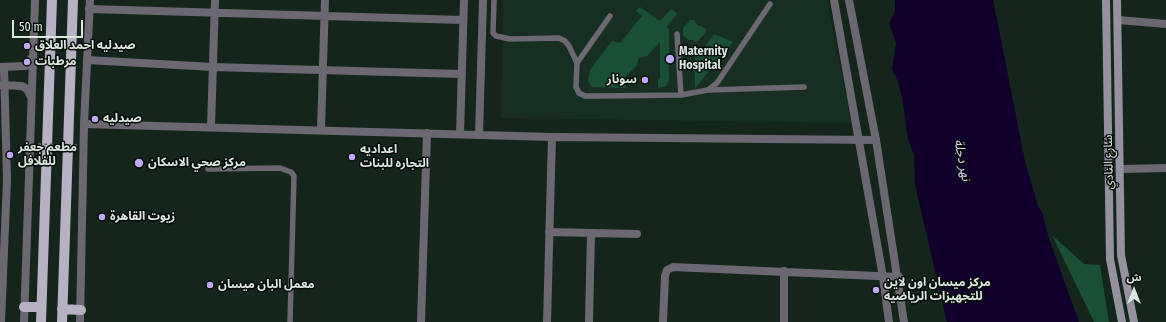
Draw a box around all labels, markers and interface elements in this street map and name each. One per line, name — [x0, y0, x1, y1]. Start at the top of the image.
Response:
scale bar — [14, 12, 85, 38]
text: 50 m — [19, 20, 43, 34]
place label: صيدليه احمد العلاق — [35, 39, 135, 53]
marker: صيدليه احمد العلاق — [22, 41, 32, 51]
place label: Maternity Hospital — [679, 45, 727, 73]
marker: Maternity Hospital — [664, 53, 676, 65]
place label: مرطبات — [35, 55, 77, 69]
marker: مرطبات — [22, 57, 32, 67]
place label: سونار — [607, 73, 637, 87]
marker: سونار — [640, 75, 650, 85]
place label: صيدليه — [103, 112, 142, 126]
marker: صيدليه — [90, 114, 100, 124]
street label: شارع النادي — [1101, 135, 1117, 189]
water label: نهر دجلة — [950, 138, 974, 182]
place label: مطعم جعفر للفلافل — [18, 141, 77, 169]
place label: اعداديه التجاره للبنات — [360, 143, 429, 171]
marker: مطعم جعفر للفلافل — [5, 150, 15, 160]
marker: اعداديه التجاره للبنات — [347, 152, 357, 162]
place label: مركز صحي الاسكان — [148, 156, 246, 170]
marker: مركز صحي الاسكان — [133, 157, 145, 169]
place label: زيوت القاهرة — [110, 210, 175, 224]
marker: زيوت القاهرة — [97, 212, 107, 222]
north arrow — [1114, 270, 1154, 310]
text: ش — [1126, 271, 1142, 284]
place label: مركز ميسان اون لاين للتجهيزات الرياضيه — [884, 276, 991, 304]
place label: معمل البان ميسان — [218, 278, 315, 292]
marker: معمل البان ميسان — [205, 280, 215, 290]
marker: مركز ميسان اون لاين للتجهيزات الرياضيه — [871, 285, 881, 295]

